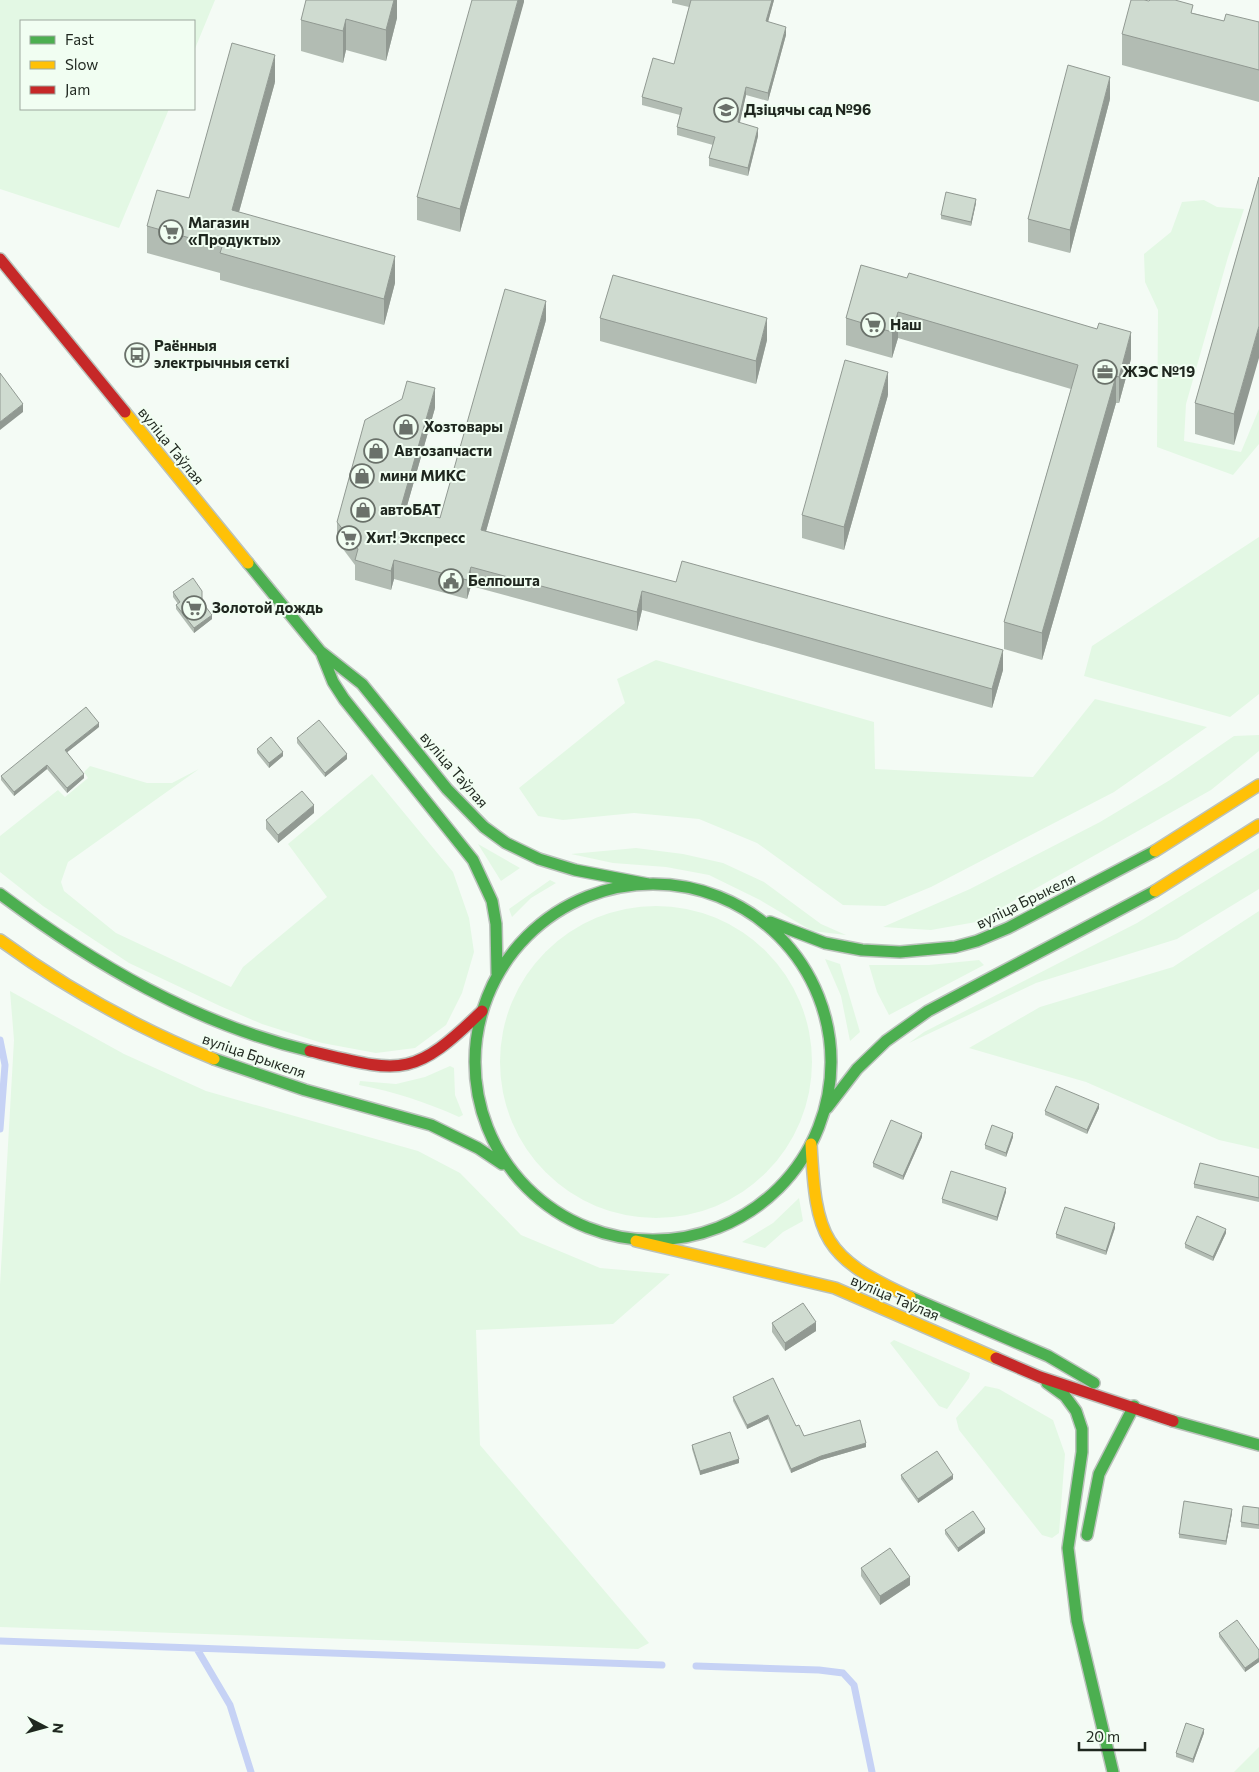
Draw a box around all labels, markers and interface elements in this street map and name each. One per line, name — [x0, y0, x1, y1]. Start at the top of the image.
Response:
legend — [20, 20, 195, 110]
text: Fast — [65, 30, 94, 48]
text: Slow — [65, 55, 98, 73]
text: Jam — [65, 80, 90, 98]
school or university icon: Дзіцячы сад №96 — [713, 97, 739, 123]
place label: Дзіцячы сад №96 — [744, 100, 871, 118]
place label: Магазин «Продукты» — [188, 213, 281, 248]
supermarket icon: Магазин «Продукты» — [158, 219, 184, 245]
supermarket icon: Наш — [860, 312, 886, 338]
place label: Наш — [890, 315, 922, 333]
place label: Раённыя электрычныя сеткі — [154, 336, 290, 371]
bus stop icon: Раённыя электрычныя сеткі — [124, 342, 150, 368]
office icon: ЖЭС №19 — [1092, 359, 1118, 385]
place label: ЖЭС №19 — [1122, 362, 1195, 380]
street label: вуліца Таўлая — [135, 403, 209, 488]
shop icon: Хозтовары — [393, 414, 419, 440]
place label: Хозтовары — [424, 417, 503, 435]
shop icon: Автозапчасти — [363, 438, 389, 464]
place label: Автозапчасти — [394, 441, 492, 459]
shop icon: мини МИКС — [349, 463, 375, 489]
place label: мини МИКС — [380, 466, 466, 484]
shop icon: автоБАТ — [350, 497, 376, 523]
place label: автоБАТ — [380, 500, 441, 518]
supermarket icon: Хит! Экспресс — [336, 525, 362, 551]
place label: Хит! Экспресс — [366, 528, 465, 546]
public building icon: Белпошта — [438, 568, 464, 594]
place label: Белпошта — [468, 571, 540, 589]
supermarket icon: Золотой дождь — [181, 595, 207, 621]
place label: Золотой дождь — [212, 598, 323, 616]
street label: вуліца Таўлая — [417, 728, 493, 811]
street label: вуліца Брыкеля — [973, 868, 1078, 932]
street label: вуліца Брыкеля — [200, 1029, 308, 1081]
street label: вуліца Таўлая — [848, 1270, 942, 1324]
north arrow — [20, 1702, 70, 1752]
scale bar — [1079, 1720, 1145, 1752]
text: N — [49, 1722, 67, 1735]
text: 20 m — [1086, 1727, 1120, 1745]

